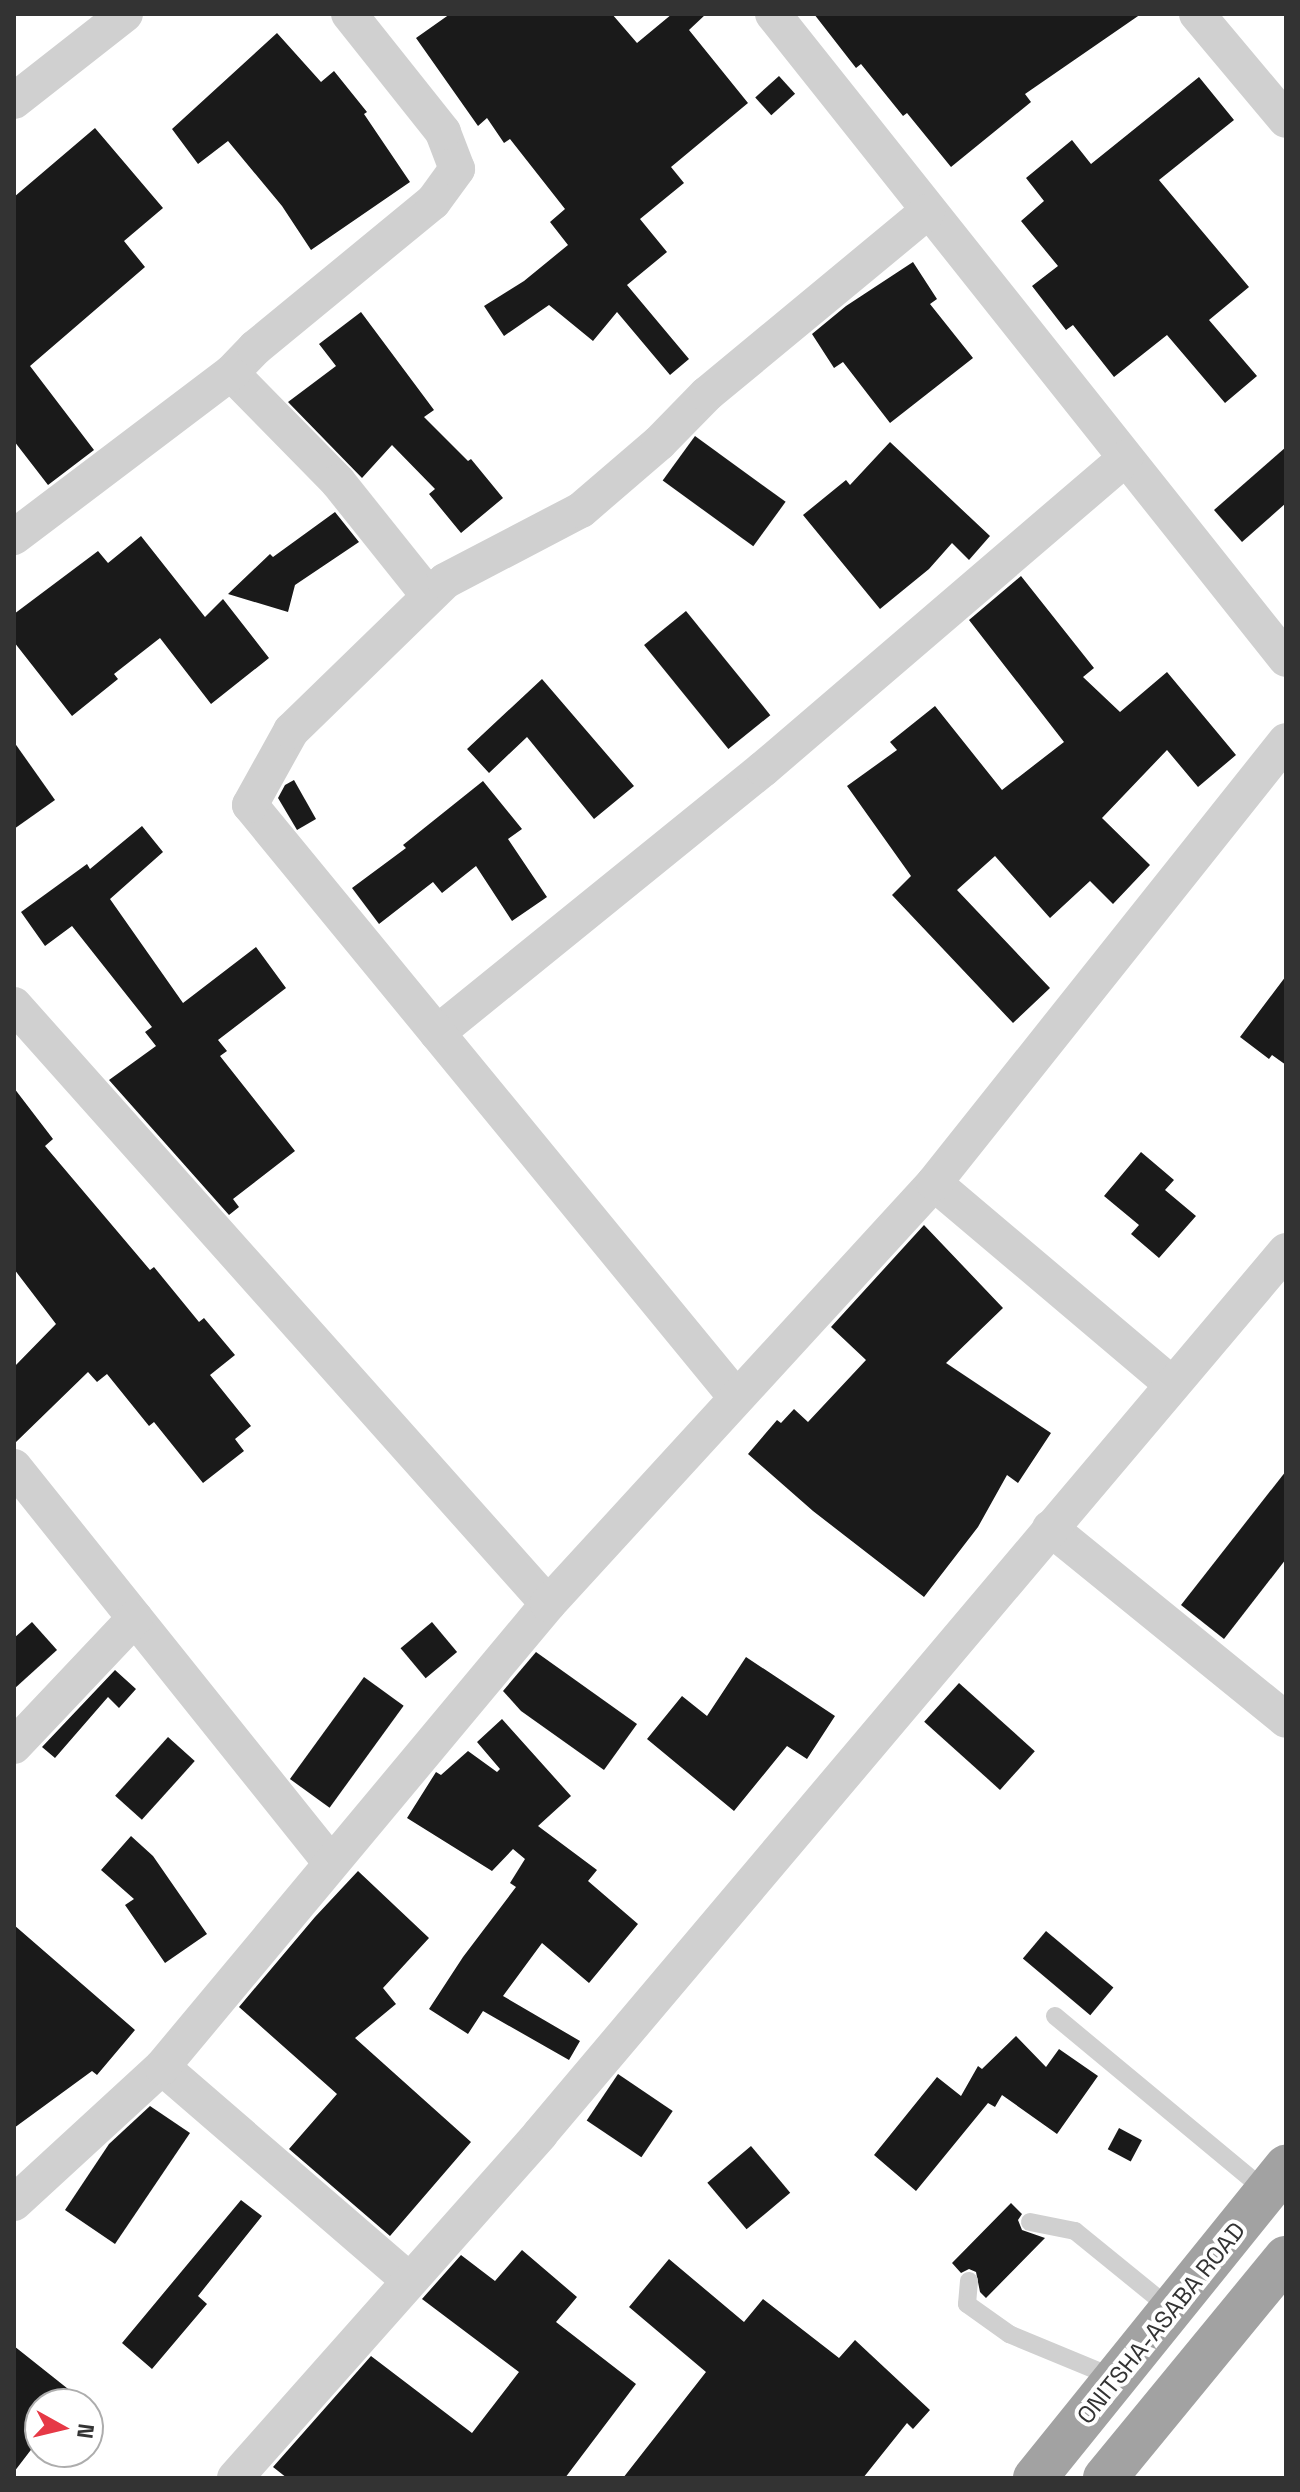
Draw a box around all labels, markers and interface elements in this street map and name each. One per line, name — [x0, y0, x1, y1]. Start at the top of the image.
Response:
street label: ONITSHA-ASABA ROAD — [1071, 2216, 1251, 2430]
north arrow — [24, 2388, 104, 2468]
text: N — [71, 2422, 101, 2440]

